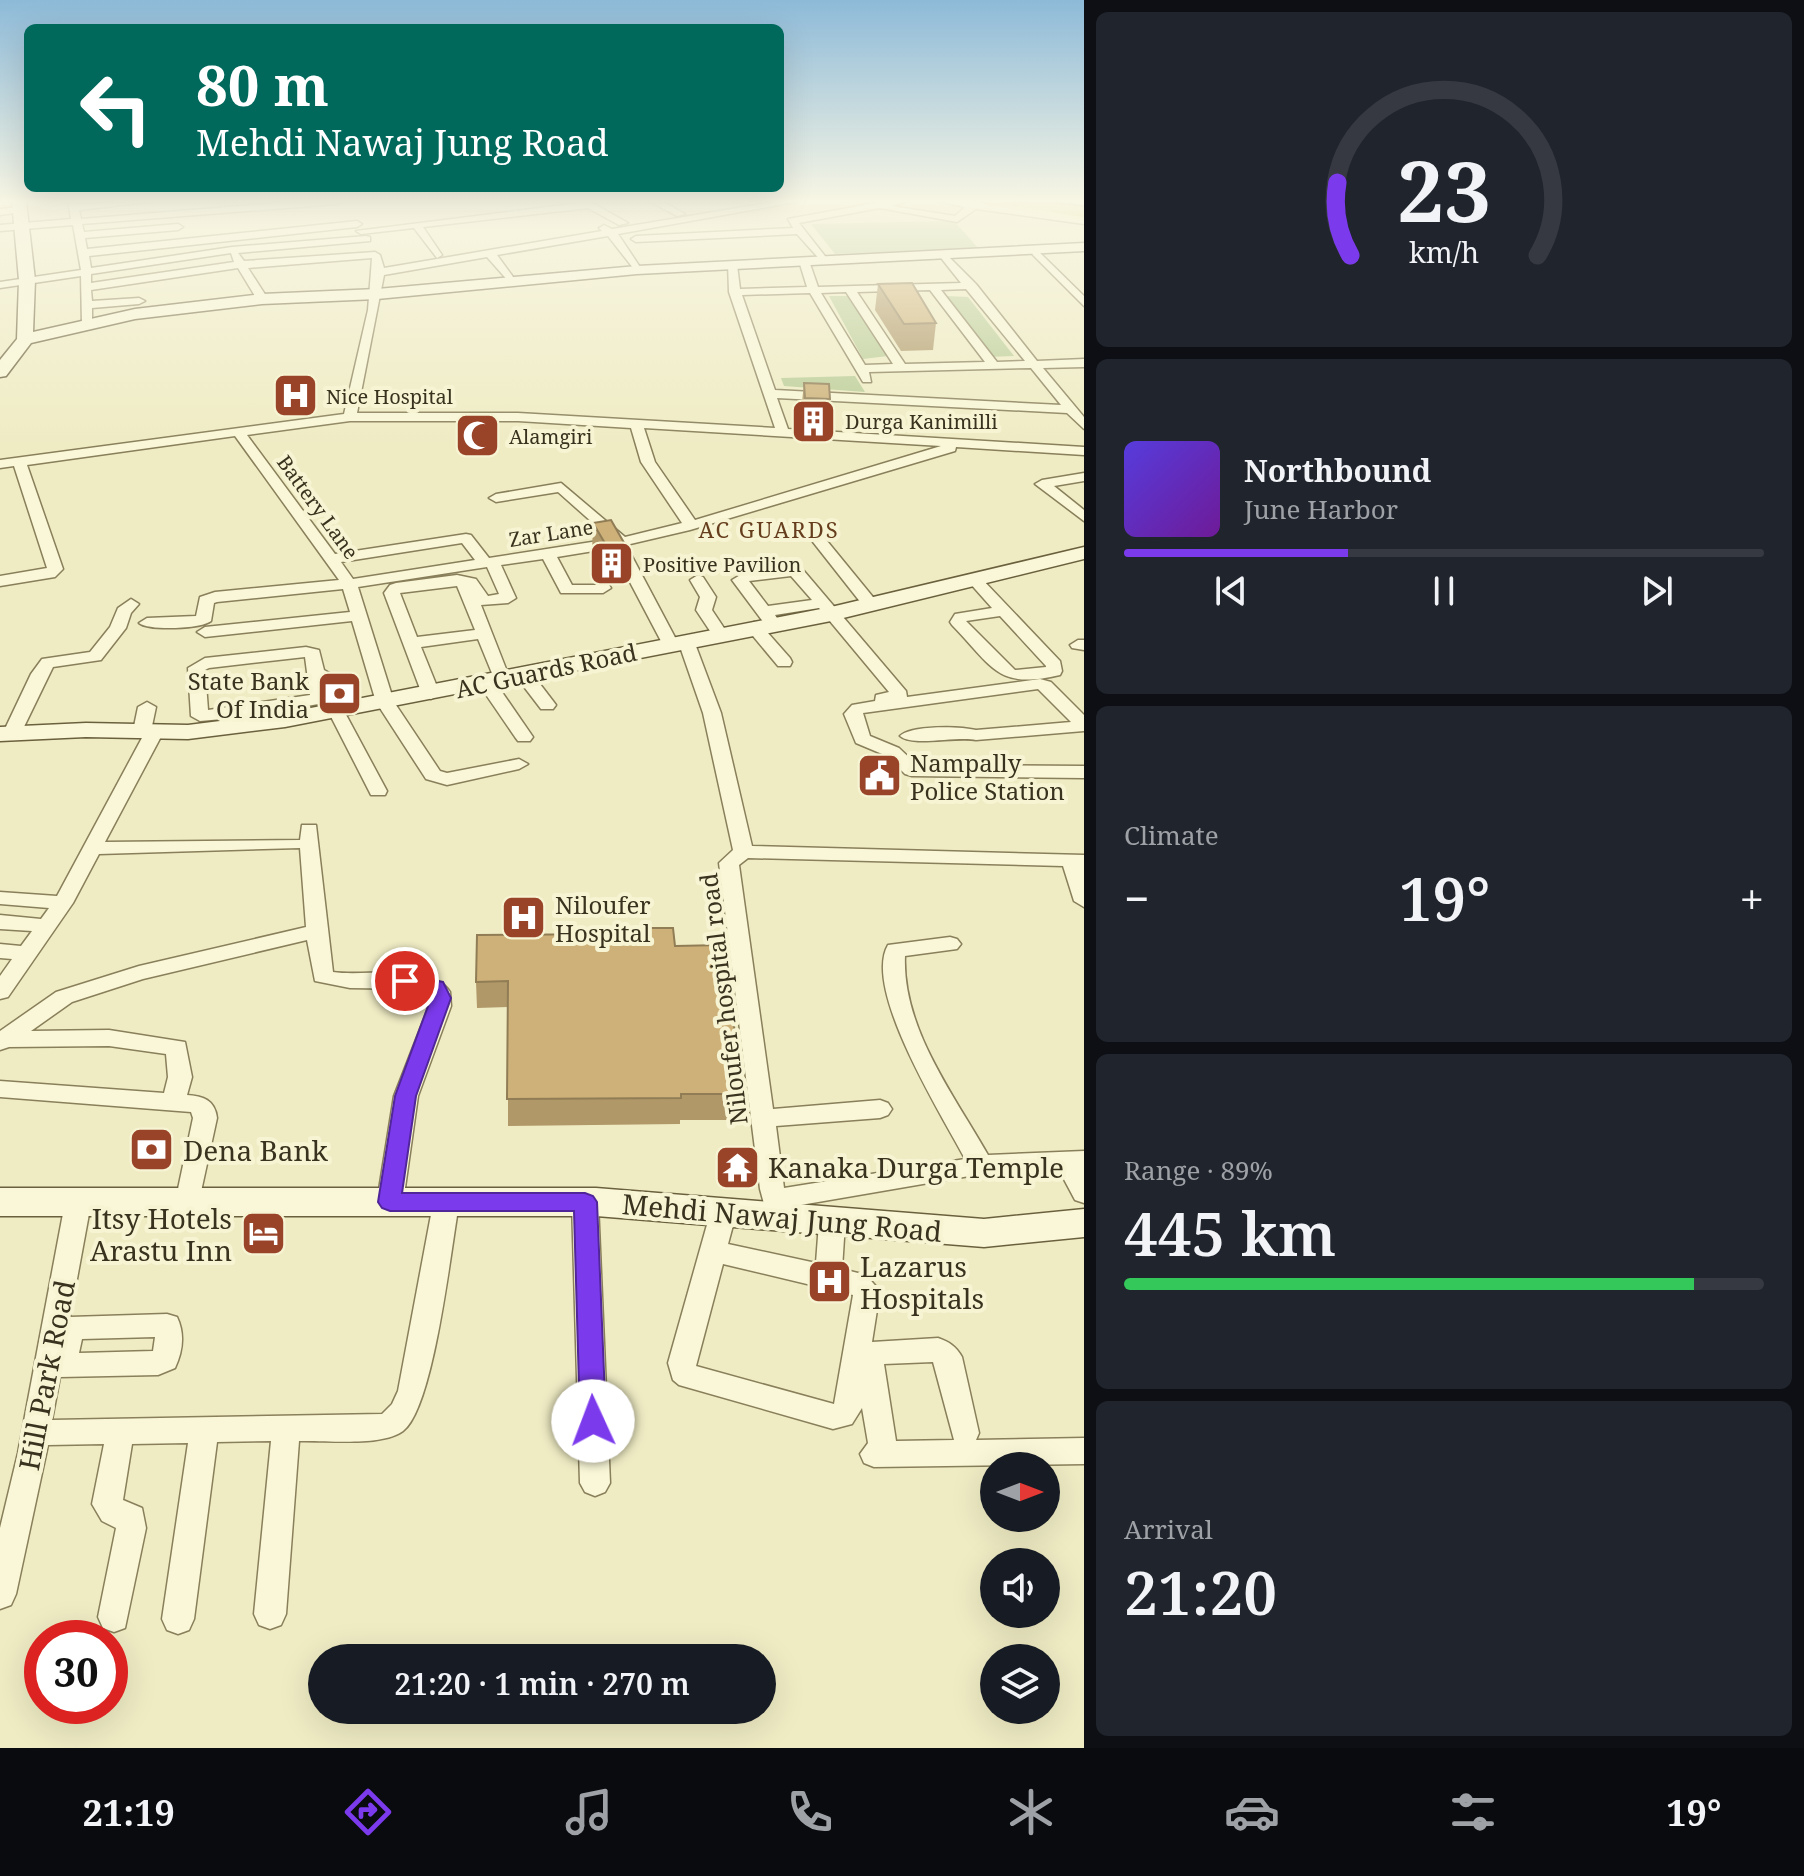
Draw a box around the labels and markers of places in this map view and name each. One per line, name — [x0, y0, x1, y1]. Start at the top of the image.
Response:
hospital icon: Nice Hospital — [271, 372, 319, 420]
place label: Nice Hospital — [326, 383, 453, 410]
building icon: Durga Kanimilli — [790, 397, 838, 445]
place label: Durga Kanimilli — [845, 408, 998, 435]
mosque icon: Alamgiri — [454, 412, 502, 460]
place label: Alamgiri — [509, 423, 593, 450]
building icon: Positive Pavilion — [588, 540, 636, 588]
place label: Positive Pavilion — [643, 551, 801, 578]
place label: State Bank Of India — [188, 664, 310, 725]
bank icon: State Bank Of India — [316, 670, 364, 718]
place label: Nampally Police Station — [910, 746, 1065, 807]
public building icon: Nampally Police Station — [855, 752, 903, 800]
place label: Niloufer Hospital — [555, 888, 651, 949]
hospital icon: Niloufer Hospital — [500, 894, 548, 942]
pin — [371, 947, 439, 1015]
bank icon: Dena Bank — [128, 1126, 176, 1174]
place label: Dena Bank — [183, 1131, 329, 1169]
temple icon: Kanaka Durga Temple — [713, 1143, 761, 1191]
place label: Kanaka Durga Temple — [768, 1148, 1064, 1186]
place label: Itsy Hotels Arastu Inn — [90, 1199, 232, 1269]
hotel icon: Itsy Hotels Arastu Inn — [239, 1210, 287, 1258]
place label: Lazarus Hospitals — [860, 1247, 984, 1317]
hospital icon: Lazarus Hospitals — [805, 1258, 853, 1306]

